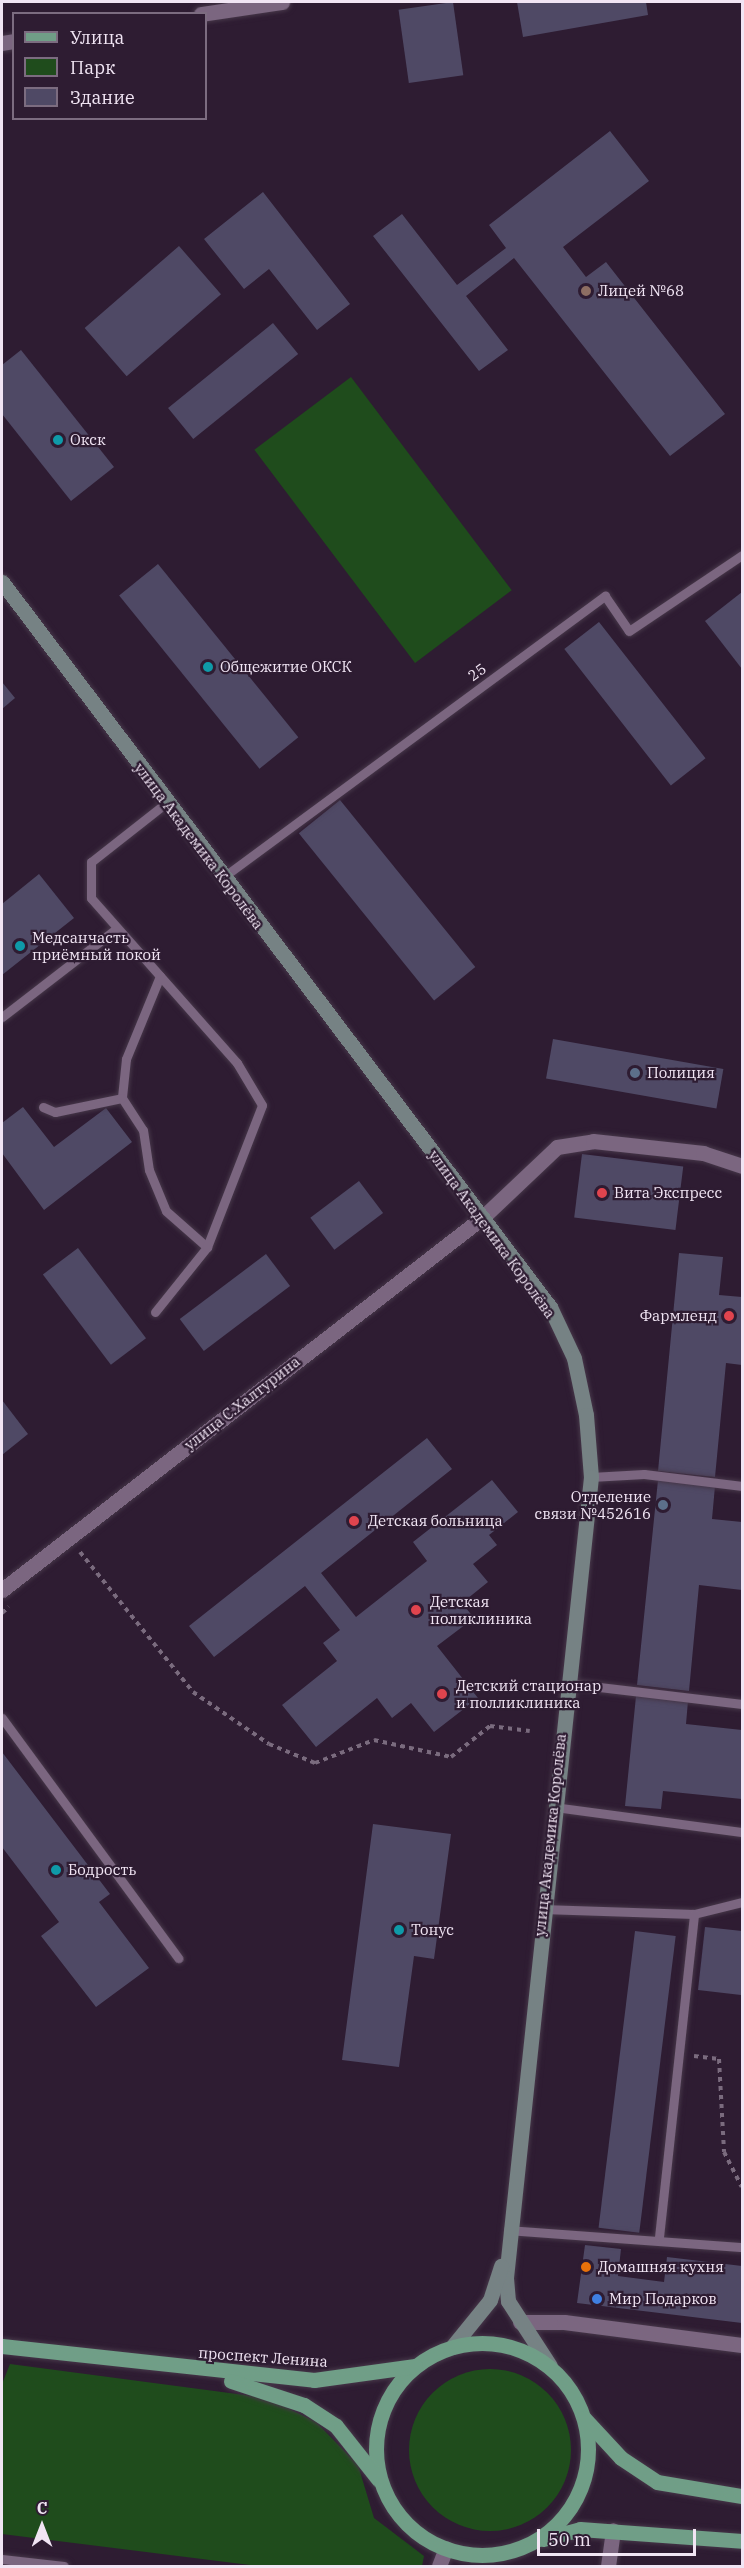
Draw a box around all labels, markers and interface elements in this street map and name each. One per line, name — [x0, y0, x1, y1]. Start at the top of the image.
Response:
legend — [12, 12, 207, 120]
text: Улица — [70, 26, 124, 49]
text: Парк — [70, 56, 116, 79]
text: Здание — [70, 86, 135, 109]
place label: Лицей №68 — [598, 282, 684, 300]
marker: Лицей №68 — [579, 284, 593, 298]
place label: Окск — [70, 431, 106, 449]
marker: Окск — [51, 433, 65, 447]
place label: Общежитие ОКСК — [220, 658, 352, 676]
street label: 25 — [464, 659, 490, 685]
marker: Общежитие ОКСК — [201, 660, 215, 674]
street label: улица Академика Королёва — [131, 759, 267, 933]
place label: Медсанчасть приёмный покой — [32, 928, 161, 963]
marker: Медсанчасть приёмный покой — [13, 939, 27, 953]
place label: Полиция — [647, 1064, 715, 1082]
marker: Полиция — [628, 1066, 642, 1080]
street label: улица Академика Королёва — [425, 1146, 559, 1322]
place label: Вита Экспресс — [614, 1184, 722, 1202]
marker: Вита Экспресс — [595, 1186, 609, 1200]
place label: Фармленд — [640, 1307, 717, 1325]
marker: Фармленд — [722, 1309, 736, 1323]
street label: улица С.Халтурина — [181, 1352, 303, 1454]
place label: Отделение связи №452616 — [535, 1487, 651, 1522]
marker: Отделение связи №452616 — [656, 1498, 670, 1512]
marker: Детская больница — [345, 1512, 363, 1530]
place label: Детская больница — [368, 1512, 503, 1530]
place label: Детская поликлиника — [430, 1592, 532, 1627]
marker: Детская поликлиника — [407, 1601, 425, 1619]
place label: Детский стационар и полликлиника — [456, 1676, 601, 1711]
marker: Детский стационар и полликлиника — [433, 1685, 451, 1703]
street label: улица Академика Королёва — [530, 1733, 570, 1937]
place label: Бодрость — [68, 1861, 136, 1879]
marker: Бодрость — [49, 1863, 63, 1877]
place label: Тонус — [411, 1921, 454, 1939]
marker: Тонус — [392, 1923, 406, 1937]
place label: Домашняя кухня — [598, 2258, 724, 2276]
marker: Домашняя кухня — [579, 2260, 593, 2274]
place label: Мир Подарков — [609, 2290, 717, 2308]
marker: Мир Подарков — [590, 2292, 604, 2306]
street label: проспект Ленина — [198, 2343, 328, 2371]
north arrow — [12, 2496, 72, 2556]
text: С — [37, 2498, 47, 2518]
scale bar — [540, 2517, 699, 2555]
text: 50 m — [548, 2528, 591, 2551]

